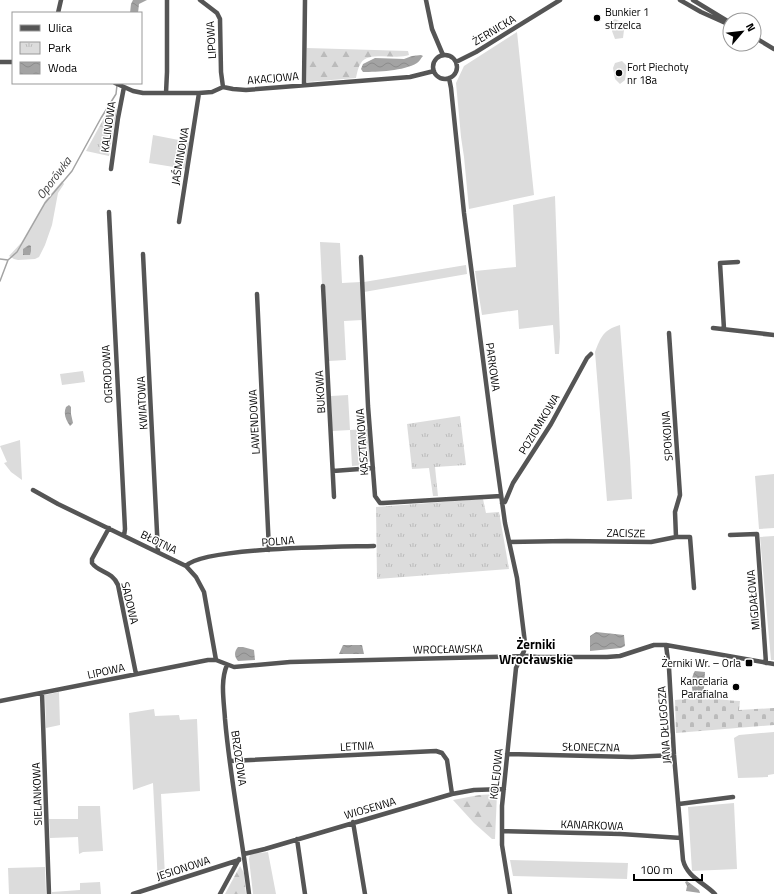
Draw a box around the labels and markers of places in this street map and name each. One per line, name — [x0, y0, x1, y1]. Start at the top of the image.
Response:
place label: Bunkier 1 strzelca — [605, 4, 649, 33]
marker: Bunkier 1 strzelca — [592, 13, 602, 23]
place label: Fort Piechoty nr 18a — [627, 59, 689, 88]
marker: Fort Piechoty nr 18a — [614, 68, 624, 78]
place label: Żerniki Wr. – Orla — [661, 655, 741, 671]
marker: Żerniki Wr. – Orla — [744, 658, 754, 668]
place label: Kancelaria Parafialna — [680, 673, 728, 702]
marker: Kancelaria Parafialna — [731, 682, 741, 692]

